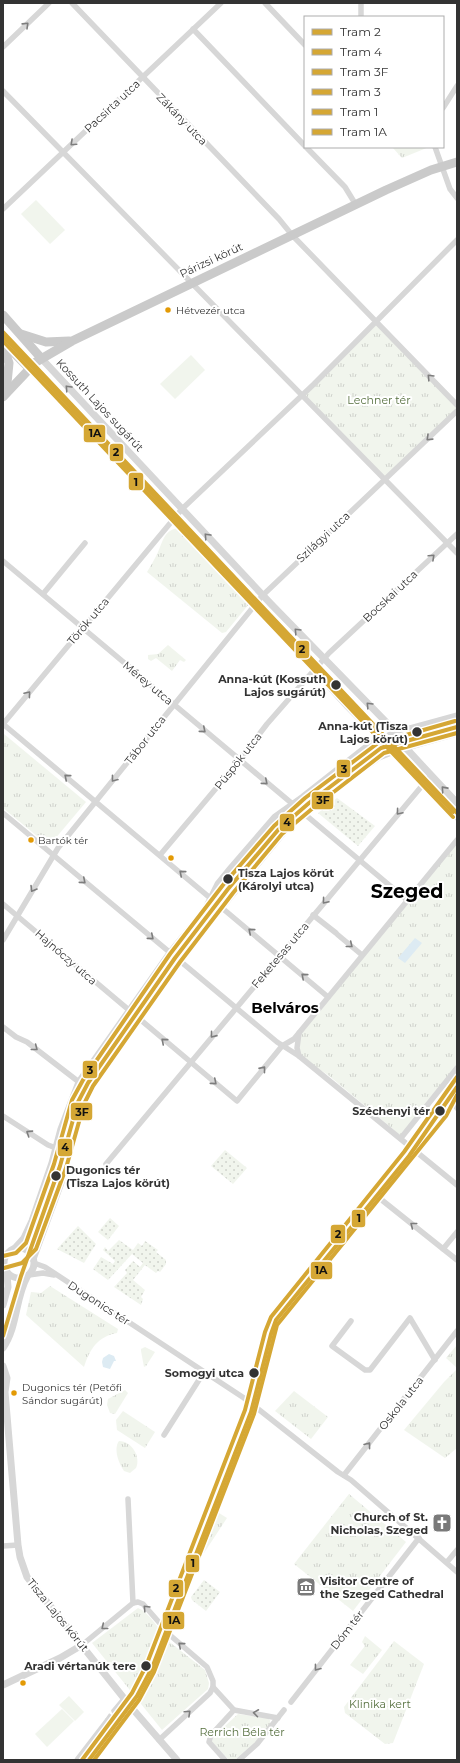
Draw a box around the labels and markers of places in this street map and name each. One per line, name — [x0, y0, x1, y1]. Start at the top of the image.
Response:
place label: Hétvezér utca — [176, 304, 245, 317]
marker: Hétvezér utca — [163, 305, 173, 315]
place label: Anna-kút (Kossuth Lajos sugárút) — [217, 672, 326, 699]
marker: Anna-kút (Kossuth Lajos sugárút) — [329, 678, 343, 692]
place label: Anna-kút (Tisza Lajos körút) — [317, 719, 408, 746]
marker: Anna-kút (Tisza Lajos körút) — [410, 725, 424, 739]
place label: Bartók tér — [38, 834, 88, 847]
marker: Bartók tér — [26, 835, 36, 845]
unlabelled marker — [166, 853, 176, 863]
place label: Tisza Lajos körút (Károlyi utca) — [238, 866, 334, 893]
marker: Tisza Lajos körút (Károlyi utca) — [221, 872, 235, 886]
place label: Széchenyi tér — [352, 1104, 430, 1118]
marker: Széchenyi tér — [433, 1104, 447, 1118]
place label: Dugonics tér (Tisza Lajos körút) — [66, 1163, 170, 1190]
marker: Dugonics tér (Tisza Lajos körút) — [49, 1169, 63, 1183]
place label: Somogyi utca — [165, 1366, 244, 1380]
marker: Somogyi utca — [247, 1366, 261, 1380]
place label: Dugonics tér (Petőfi Sándor sugárút) — [22, 1381, 122, 1407]
marker: Dugonics tér (Petőfi Sándor sugárút) — [9, 1388, 19, 1398]
place label: Church of St. Nicholas, Szeged — [330, 1510, 428, 1537]
church icon: Church of St. Nicholas, Szeged — [431, 1512, 453, 1534]
place label: Visitor Centre of the Szeged Cathedral — [319, 1574, 444, 1601]
museum icon: Visitor Centre of the Szeged Cathedral — [295, 1576, 317, 1598]
place label: Aradi vértanúk tere — [23, 1659, 136, 1673]
marker: Aradi vértanúk tere — [139, 1659, 153, 1673]
unlabelled marker — [18, 1678, 28, 1688]

